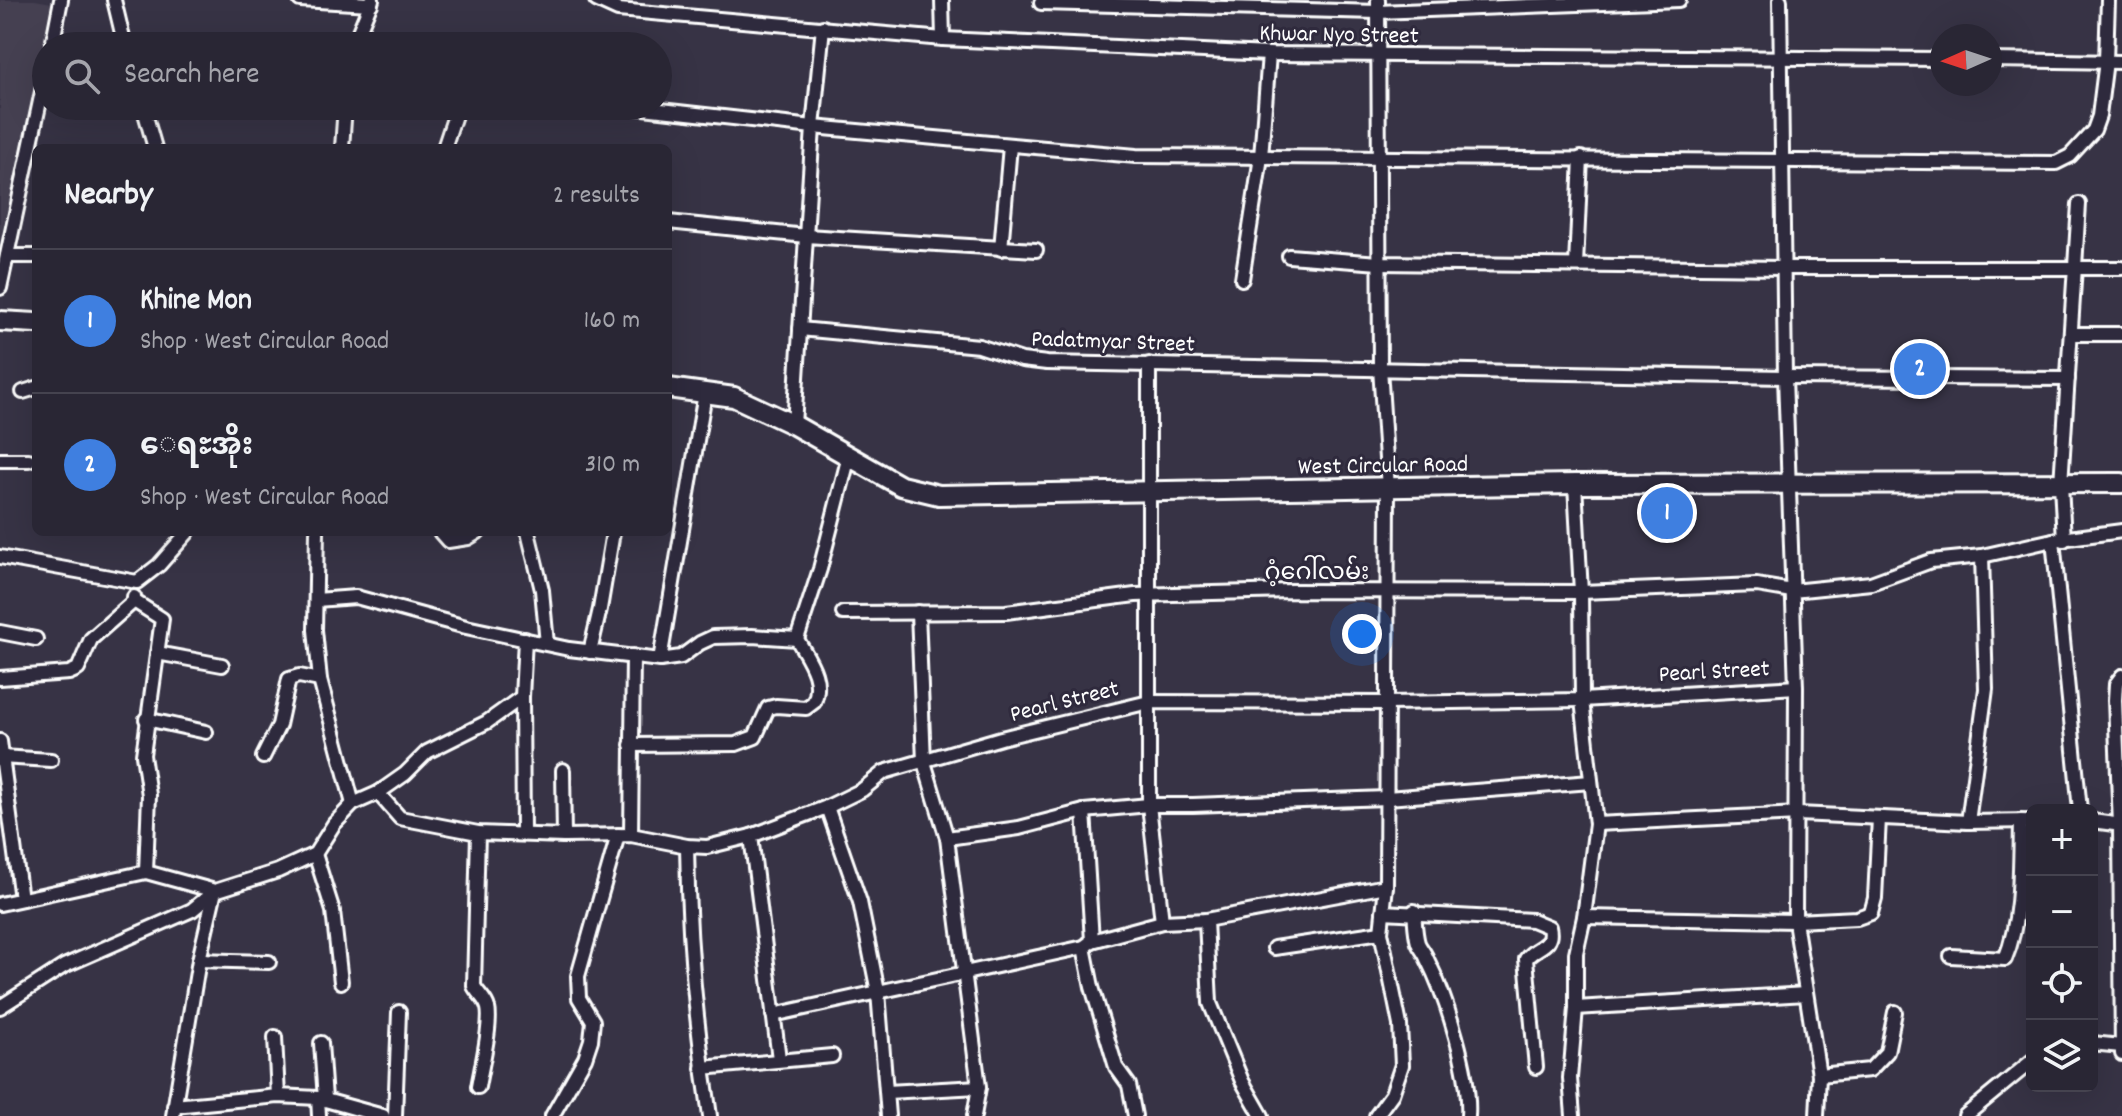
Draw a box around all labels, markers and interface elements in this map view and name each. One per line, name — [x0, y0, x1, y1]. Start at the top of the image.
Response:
street label: Khwar Nyo Street — [1259, 18, 1419, 54]
north arrow — [1930, 24, 2002, 96]
search box — [32, 32, 672, 120]
icon: search — [60, 54, 104, 98]
text: Search here — [124, 55, 260, 98]
text: Nearby — [64, 172, 153, 221]
text: 2 results — [553, 178, 640, 215]
text: Khine Mon — [140, 281, 252, 324]
text: 1 — [87, 303, 93, 340]
text: 160 m — [584, 303, 640, 340]
street label: Padatmyar Street — [1030, 323, 1195, 363]
text: Shop · West Circular Road — [140, 324, 389, 361]
pin: 2 — [1894, 339, 1946, 399]
text: ေရႊအိုး — [140, 427, 253, 470]
text: 2 — [84, 447, 96, 484]
text: 310 m — [585, 447, 640, 484]
street label: West Circular Road — [1298, 449, 1468, 485]
text: Shop · West Circular Road — [140, 480, 389, 517]
pin: 1 — [1641, 483, 1693, 543]
street label: ဂံ့ဂေါ်လမ်း — [1265, 555, 1369, 591]
your location — [1342, 614, 1382, 654]
street label: Pearl Street — [1658, 653, 1771, 693]
street label: Pearl Street — [1007, 673, 1123, 733]
map controls — [2026, 804, 2098, 1092]
button: + — [2026, 804, 2098, 876]
button: − — [2026, 876, 2098, 948]
button: locate — [2026, 948, 2098, 1020]
button: layers — [2026, 1020, 2098, 1092]

